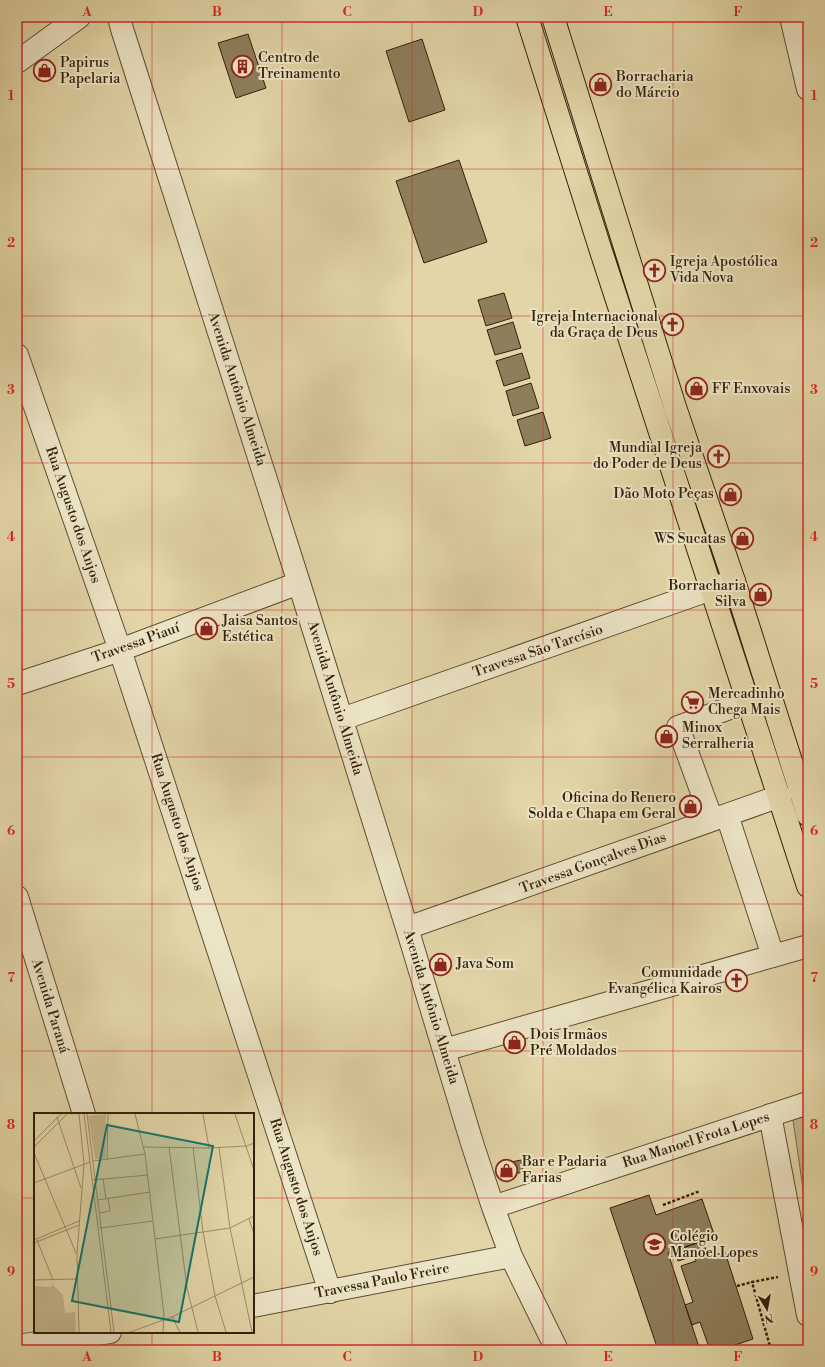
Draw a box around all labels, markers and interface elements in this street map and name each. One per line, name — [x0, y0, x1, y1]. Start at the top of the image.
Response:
text: A — [81, 4, 92, 20]
text: B — [212, 4, 222, 20]
text: C — [342, 4, 352, 20]
text: D — [473, 4, 483, 20]
text: E — [603, 4, 613, 20]
text: F — [733, 4, 743, 20]
place label: Centro de Treinamento — [258, 49, 341, 83]
building icon: Centro de Treinamento — [229, 53, 255, 79]
place label: Papirus Papelaria — [60, 54, 121, 88]
shop icon: Papirus Papelaria — [31, 58, 57, 84]
place label: Borracharia do Márcio — [615, 68, 694, 102]
shop icon: Borracharia do Márcio — [587, 72, 613, 98]
text: 1 — [8, 88, 15, 104]
text: 1 — [811, 88, 818, 104]
text: 2 — [7, 235, 15, 251]
text: 2 — [810, 235, 818, 251]
place label: Igreja Apostólica Vida Nova — [669, 253, 779, 287]
church icon: Igreja Apostólica Vida Nova — [641, 257, 667, 283]
place label: Igreja Internacional da Graça de Deus — [531, 308, 658, 342]
street label: Avenida Antônio Almeida — [203, 309, 271, 469]
church icon: Igreja Internacional da Graça de Deus — [660, 312, 686, 338]
shop icon: FF Enxovais — [684, 376, 710, 402]
place label: FF Enxovais — [712, 380, 790, 398]
text: 3 — [7, 382, 15, 398]
text: 3 — [810, 382, 818, 398]
place label: Mundial Igreja do Poder de Deus — [593, 439, 703, 473]
church icon: Mundial Igreja do Poder de Deus — [705, 443, 731, 469]
street label: Rua Augusto dos Anjos — [41, 444, 105, 586]
shop icon: Dão Moto Peças — [717, 481, 743, 507]
place label: Dão Moto Peças — [614, 485, 714, 503]
shop icon: WS Sucatas — [729, 526, 755, 552]
text: 4 — [7, 529, 16, 545]
text: 4 — [810, 529, 819, 545]
place label: WS Sucatas — [653, 530, 726, 548]
place label: Borracharia Silva — [667, 577, 747, 611]
shop icon: Borracharia Silva — [748, 581, 774, 607]
place label: Jaisa Santos Estética — [221, 612, 298, 646]
shop icon: Jaisa Santos Estética — [194, 616, 220, 642]
street label: Travessa Piauí — [90, 618, 184, 667]
street label: Avenida Antônio Almeida — [303, 618, 367, 778]
street label: Travessa São Tarcísio — [471, 620, 606, 682]
text: 5 — [7, 676, 15, 692]
text: 5 — [810, 676, 818, 692]
place label: Mercadinho Chega Mais — [708, 685, 785, 719]
supermarket icon: Mercadinho Chega Mais — [679, 689, 705, 715]
place label: Minox Serralheria — [682, 719, 755, 753]
shop icon: Minox Serralheria — [653, 723, 679, 749]
street label: Rua Augusto dos Anjos — [146, 751, 208, 893]
place label: Oficina do Renero Solda e Chapa em Geral — [528, 789, 676, 823]
shop icon: Oficina do Renero Solda e Chapa em Geral — [678, 793, 704, 819]
text: 6 — [7, 823, 15, 839]
text: 6 — [810, 823, 818, 839]
street label: Travessa Gonçalves Dias — [517, 828, 669, 898]
street label: Avenida Antônio Almeida — [399, 927, 463, 1087]
shop icon: Java Som — [428, 951, 454, 977]
place label: Java Som — [455, 955, 514, 973]
street label: Avenida Paraná — [27, 956, 73, 1056]
place label: Comunidade Evangélica Kairos — [608, 964, 722, 998]
church icon: Comunidade Evangélica Kairos — [724, 968, 750, 994]
text: 7 — [7, 970, 15, 986]
text: 7 — [810, 970, 818, 986]
place label: Dois Irmãos Pré Moldados — [530, 1026, 617, 1060]
shop icon: Dois Irmãos Pré Moldados — [501, 1030, 527, 1056]
street label: Rua Manoel Frota Lopes — [620, 1108, 772, 1172]
inset map — [34, 1113, 254, 1333]
street label: Rua Augusto dos Anjos — [265, 1116, 327, 1258]
text: 8 — [7, 1117, 15, 1133]
text: 8 — [810, 1117, 818, 1133]
place label: Bar e Padaria Farias — [521, 1153, 608, 1187]
shop icon: Bar e Padaria Farias — [493, 1157, 519, 1183]
place label: Colégio Manoel Lopes — [670, 1228, 758, 1262]
school or university icon: Colégio Manoel Lopes — [642, 1232, 668, 1258]
street label: Travessa Paulo Freire — [313, 1259, 451, 1303]
text: 9 — [7, 1264, 15, 1280]
text: 9 — [810, 1264, 818, 1280]
north arrow — [747, 1289, 787, 1329]
text: N — [763, 1310, 774, 1326]
text: A — [81, 1349, 92, 1365]
text: B — [212, 1349, 222, 1365]
text: C — [342, 1349, 352, 1365]
text: D — [473, 1349, 483, 1365]
text: E — [603, 1349, 613, 1365]
text: F — [733, 1349, 743, 1365]

